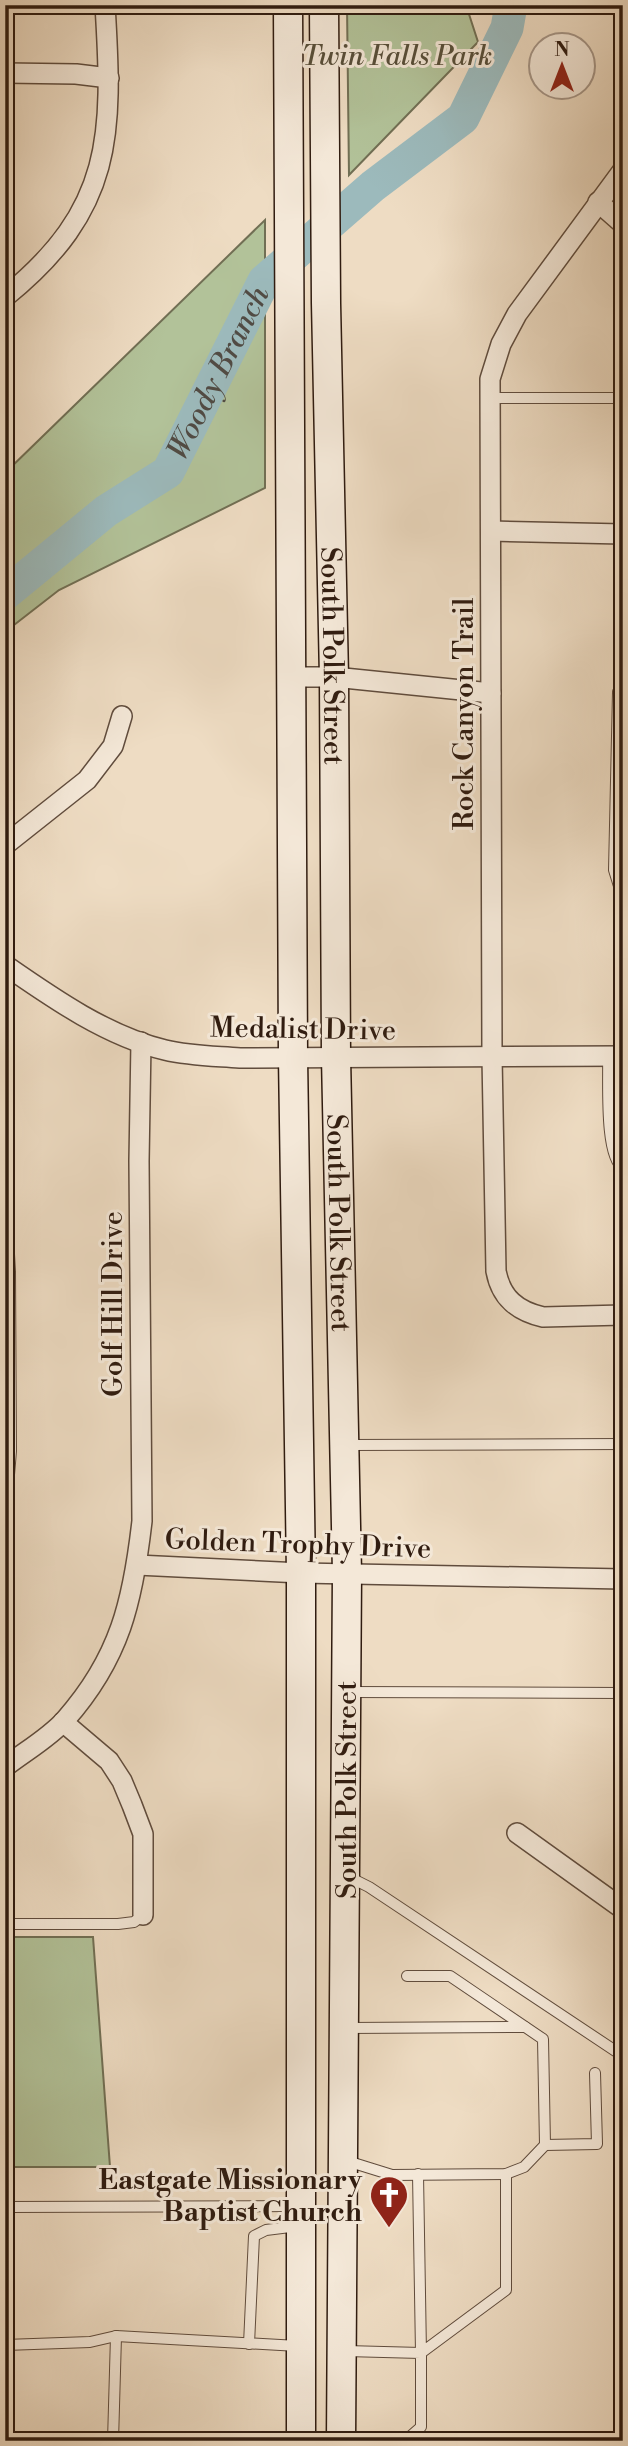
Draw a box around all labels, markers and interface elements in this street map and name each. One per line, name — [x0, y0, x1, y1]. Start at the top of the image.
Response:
north arrow — [526, 32, 596, 102]
text: N — [554, 38, 570, 62]
park label: Twin Falls Park — [302, 39, 492, 74]
water label: Woody Branch — [159, 280, 278, 467]
street label: South Polk Street — [312, 546, 350, 765]
street label: Rock Canyon Trail — [447, 598, 482, 830]
street label: Medalist Drive — [210, 1010, 396, 1049]
street label: South Polk Street — [318, 1113, 358, 1332]
street label: Golf Hill Drive — [96, 1211, 131, 1397]
street label: Golden Trophy Drive — [164, 1522, 432, 1567]
street label: South Polk Street — [330, 1681, 365, 1899]
place label: Eastgate Missionary Baptist Church — [99, 2163, 363, 2230]
church icon: Eastgate Missionary Baptist Church — [368, 2174, 410, 2229]

